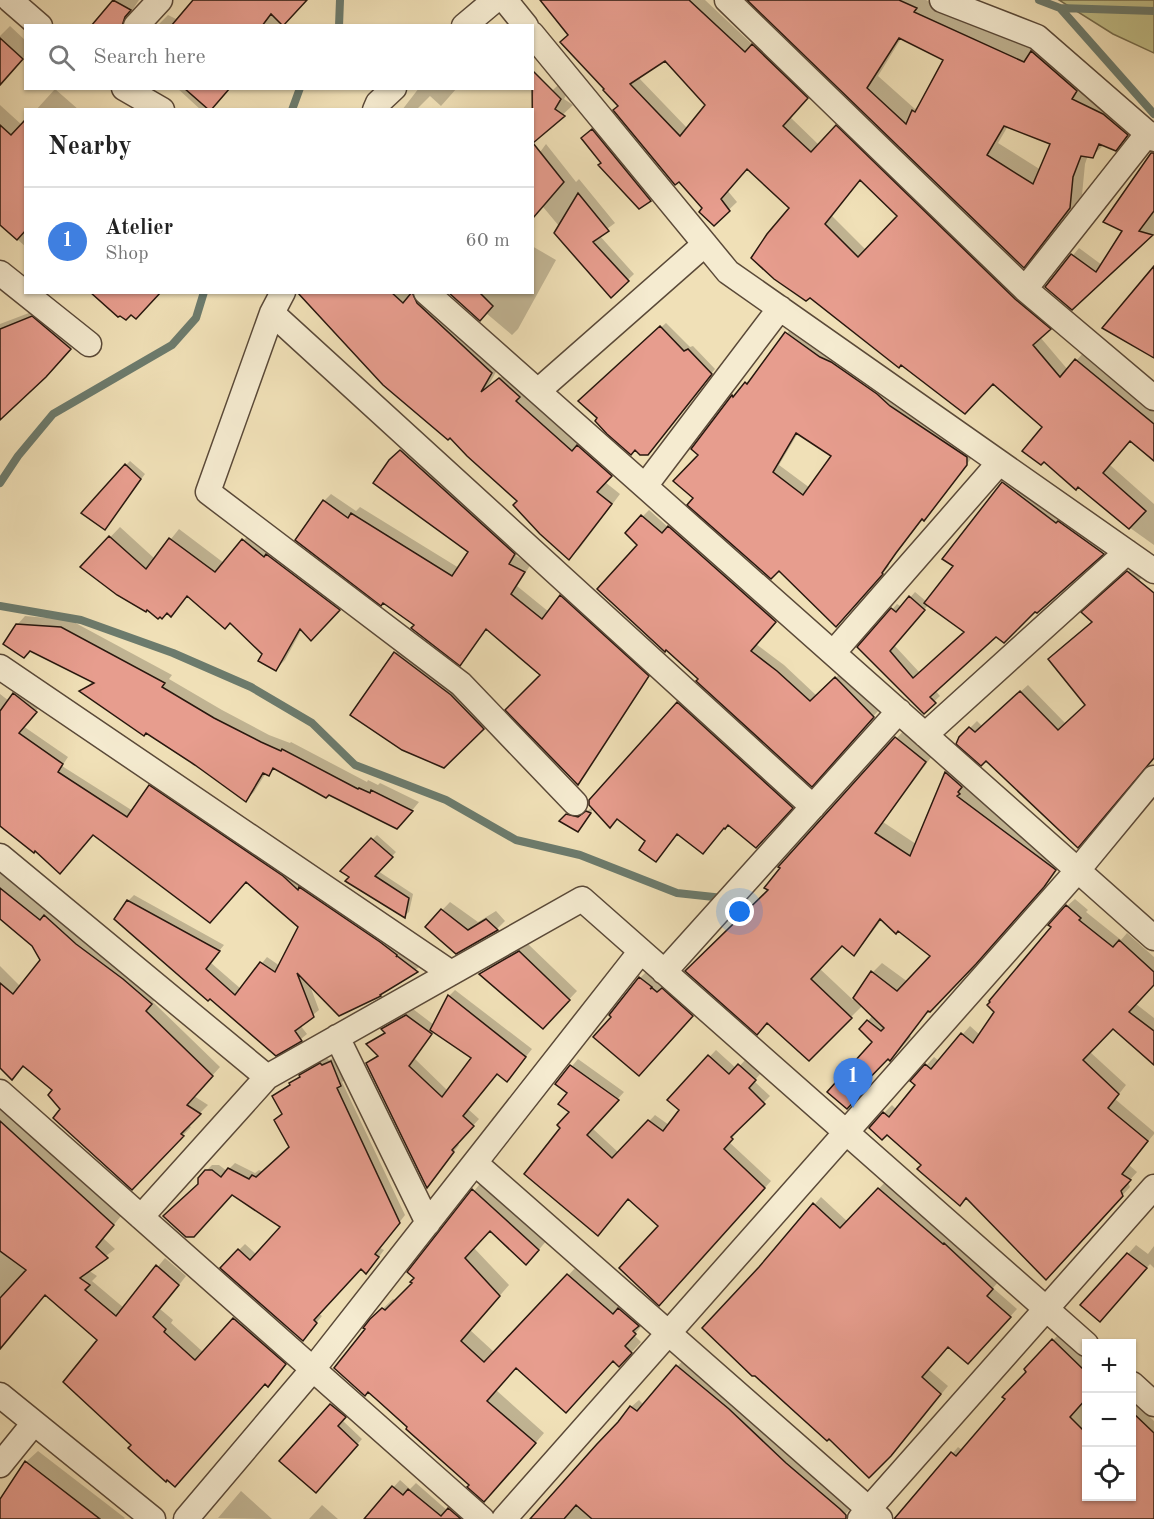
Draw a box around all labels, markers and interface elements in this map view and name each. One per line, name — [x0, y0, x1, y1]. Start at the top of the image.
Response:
search box — [24, 24, 534, 90]
icon: search — [45, 41, 78, 74]
text: Search here — [93, 46, 206, 68]
text: Nearby — [48, 134, 132, 160]
text: Atelier — [105, 217, 173, 239]
text: 1 — [62, 231, 73, 251]
text: 60 m — [465, 231, 510, 251]
text: Shop — [105, 244, 149, 264]
your location — [725, 897, 754, 926]
pin: 1 — [834, 1058, 872, 1108]
map controls — [1082, 1339, 1136, 1501]
button: + — [1082, 1339, 1136, 1393]
button: − — [1082, 1393, 1136, 1447]
button: locate — [1082, 1447, 1136, 1501]

